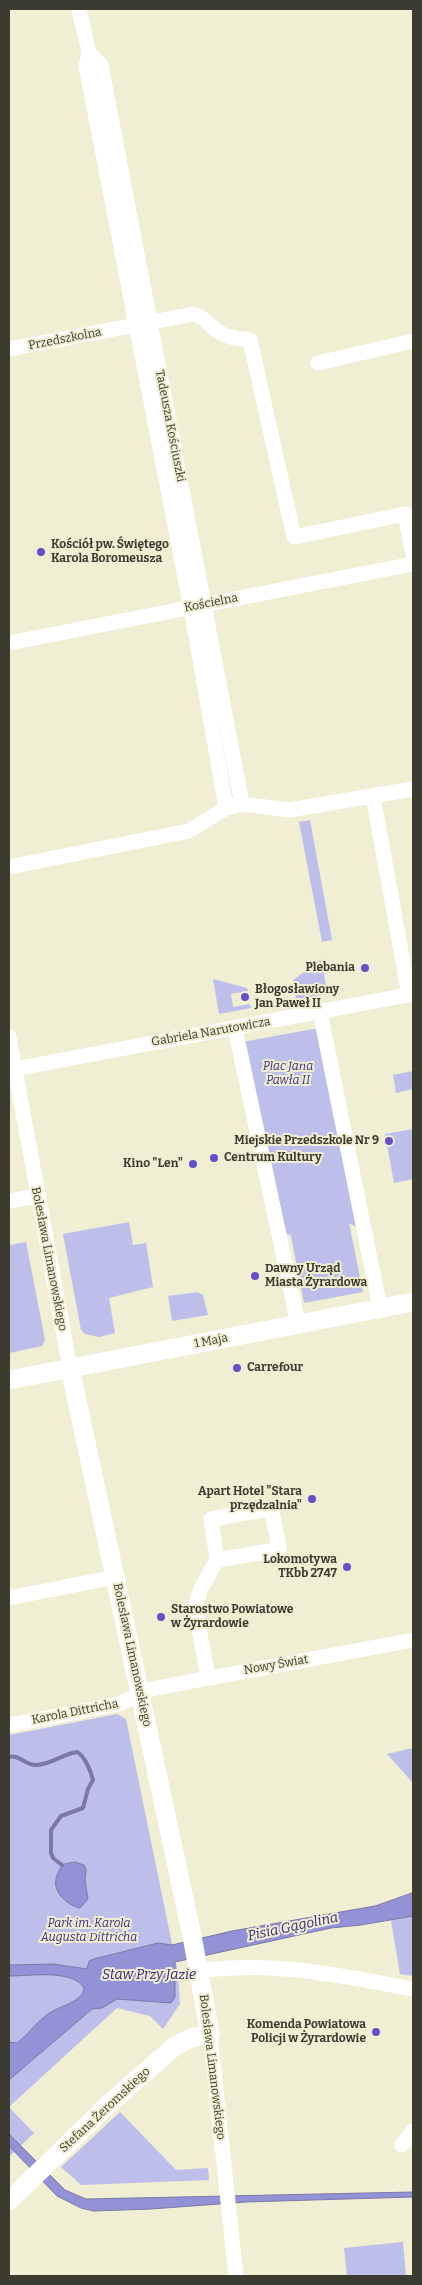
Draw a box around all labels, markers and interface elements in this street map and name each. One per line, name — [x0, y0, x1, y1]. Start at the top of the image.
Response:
street label: Przedszkolna — [27, 325, 103, 353]
street label: Tadeusza Kościuszki — [152, 369, 188, 483]
place label: Kościół pw. Świętego Karola Boromeusza — [51, 538, 169, 566]
marker: Kościół pw. Świętego Karola Boromeusza — [35, 546, 47, 558]
street label: Kościelna — [183, 591, 239, 615]
place label: Plebania — [305, 961, 355, 975]
marker: Plebania — [359, 962, 371, 974]
place label: Błogosławiony Jan Paweł II — [255, 983, 339, 1011]
marker: Błogosławiony Jan Paweł II — [239, 991, 251, 1003]
street label: Gabriela Narutowicza — [150, 1014, 272, 1050]
park label: Plac Jana Pawła II — [263, 1060, 313, 1088]
place label: Miejskie Przedszkole Nr 9 — [234, 1134, 379, 1148]
marker: Miejskie Przedszkole Nr 9 — [383, 1135, 395, 1147]
place label: Centrum Kultury — [224, 1151, 322, 1165]
marker: Centrum Kultury — [208, 1152, 220, 1164]
place label: Kino "Len" — [123, 1157, 183, 1171]
marker: Kino "Len" — [187, 1158, 199, 1170]
street label: Bolesława Limanowskiego — [28, 1186, 70, 1332]
place label: Dawny Urząd Miasta Żyrardowa — [265, 1262, 367, 1290]
marker: Dawny Urząd Miasta Żyrardowa — [249, 1270, 261, 1282]
street label: 1 Maja — [193, 1331, 229, 1351]
place label: Carrefour — [247, 1361, 303, 1375]
marker: Carrefour — [231, 1362, 243, 1374]
place label: Apart Hotel "Stara przędzalnia" — [198, 1485, 302, 1513]
marker: Apart Hotel "Stara przędzalnia" — [306, 1493, 318, 1505]
place label: Lokomotywa TKbb 2747 — [263, 1553, 337, 1581]
marker: Lokomotywa TKbb 2747 — [341, 1561, 353, 1573]
street label: Bolesława Limanowskiego — [110, 1582, 154, 1728]
place label: Starostwo Powiatowe w Żyrardowie — [171, 1603, 293, 1631]
marker: Starostwo Powiatowe w Żyrardowie — [155, 1611, 167, 1623]
street label: Nowy Świat — [243, 1652, 309, 1678]
street label: Karola Dittricha — [30, 1697, 120, 1727]
water label: Pisia Gągolina — [246, 1909, 340, 1945]
park label: Park im. Karola Augusta Dittricha — [41, 1917, 137, 1945]
water label: Staw Przy Jazie — [102, 1967, 196, 1983]
street label: Bolesława Limanowskiego — [196, 1993, 228, 2141]
place label: Komenda Powiatowa Policji w Żyrardowie — [247, 2018, 366, 2046]
marker: Komenda Powiatowa Policji w Żyrardowie — [370, 2026, 382, 2038]
street label: Stefana Żeromskiego — [57, 2064, 153, 2156]

